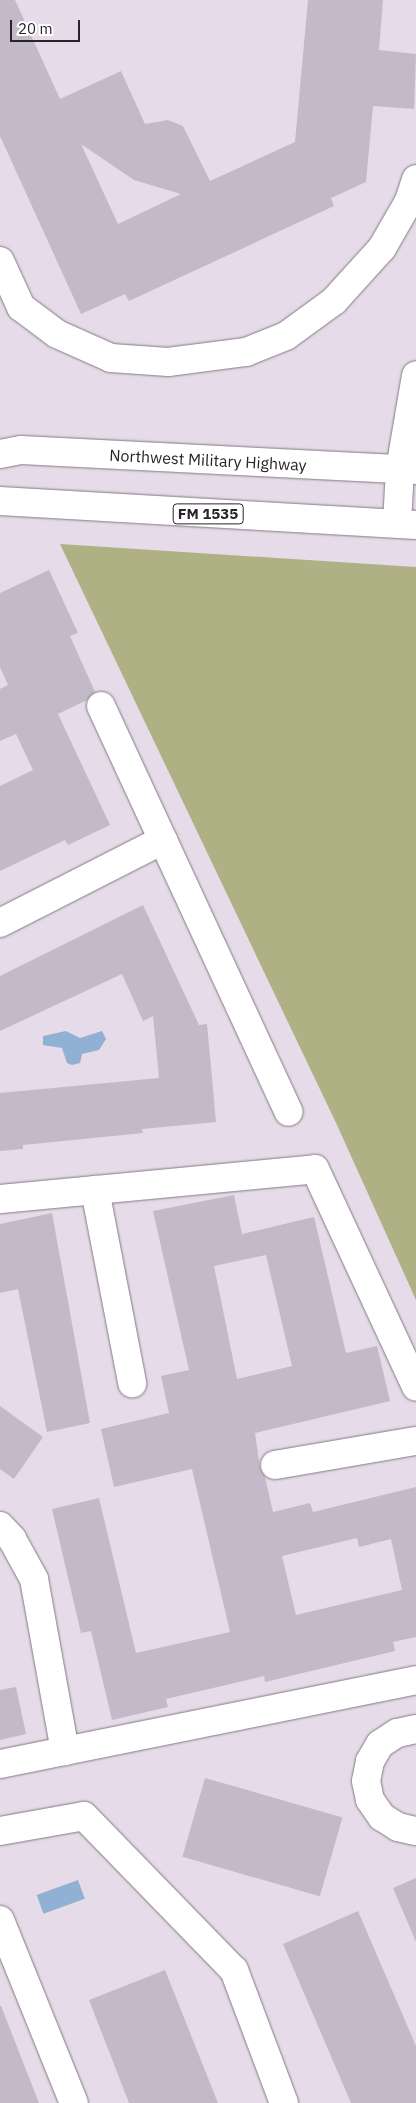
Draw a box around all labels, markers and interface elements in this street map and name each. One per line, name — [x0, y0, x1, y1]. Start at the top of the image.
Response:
scale bar — [12, 10, 82, 42]
text: 20 m — [18, 19, 53, 38]
street label: Northwest Military Highway — [109, 445, 307, 475]
road number: FM 1535 — [172, 502, 244, 526]

